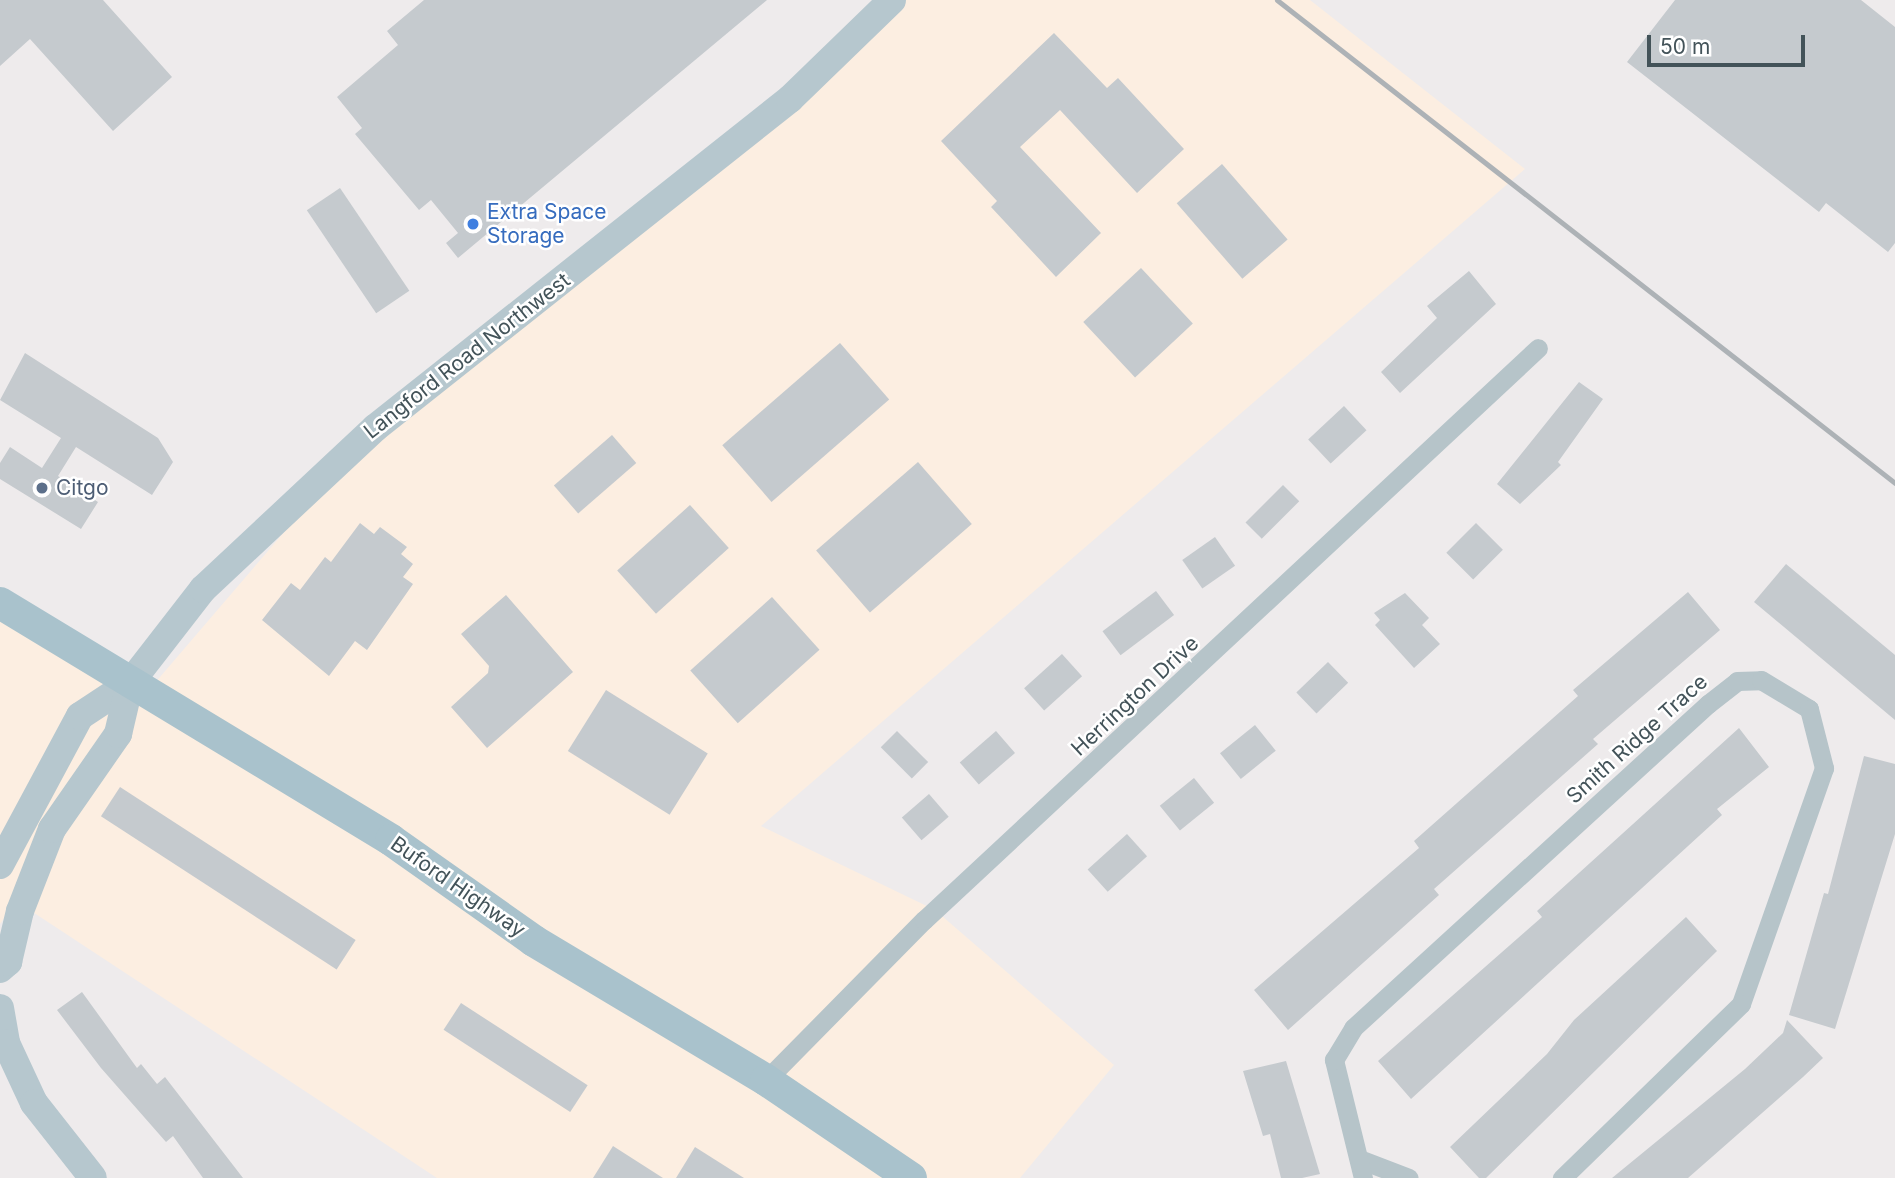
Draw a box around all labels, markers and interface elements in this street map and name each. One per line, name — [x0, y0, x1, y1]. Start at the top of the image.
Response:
scale bar — [1650, 21, 1808, 65]
text: 50 m — [1660, 34, 1710, 59]
place label: Extra Space Storage — [487, 199, 607, 249]
marker: Extra Space Storage — [465, 216, 481, 232]
street label: Langford Road Northwest — [359, 268, 575, 444]
place label: Citgo — [56, 475, 109, 501]
marker: Citgo — [34, 480, 50, 496]
street label: Herrington Drive — [1066, 631, 1204, 761]
street label: Smith Ridge Trace — [1561, 669, 1713, 809]
street label: Buford Highway — [386, 831, 530, 943]

